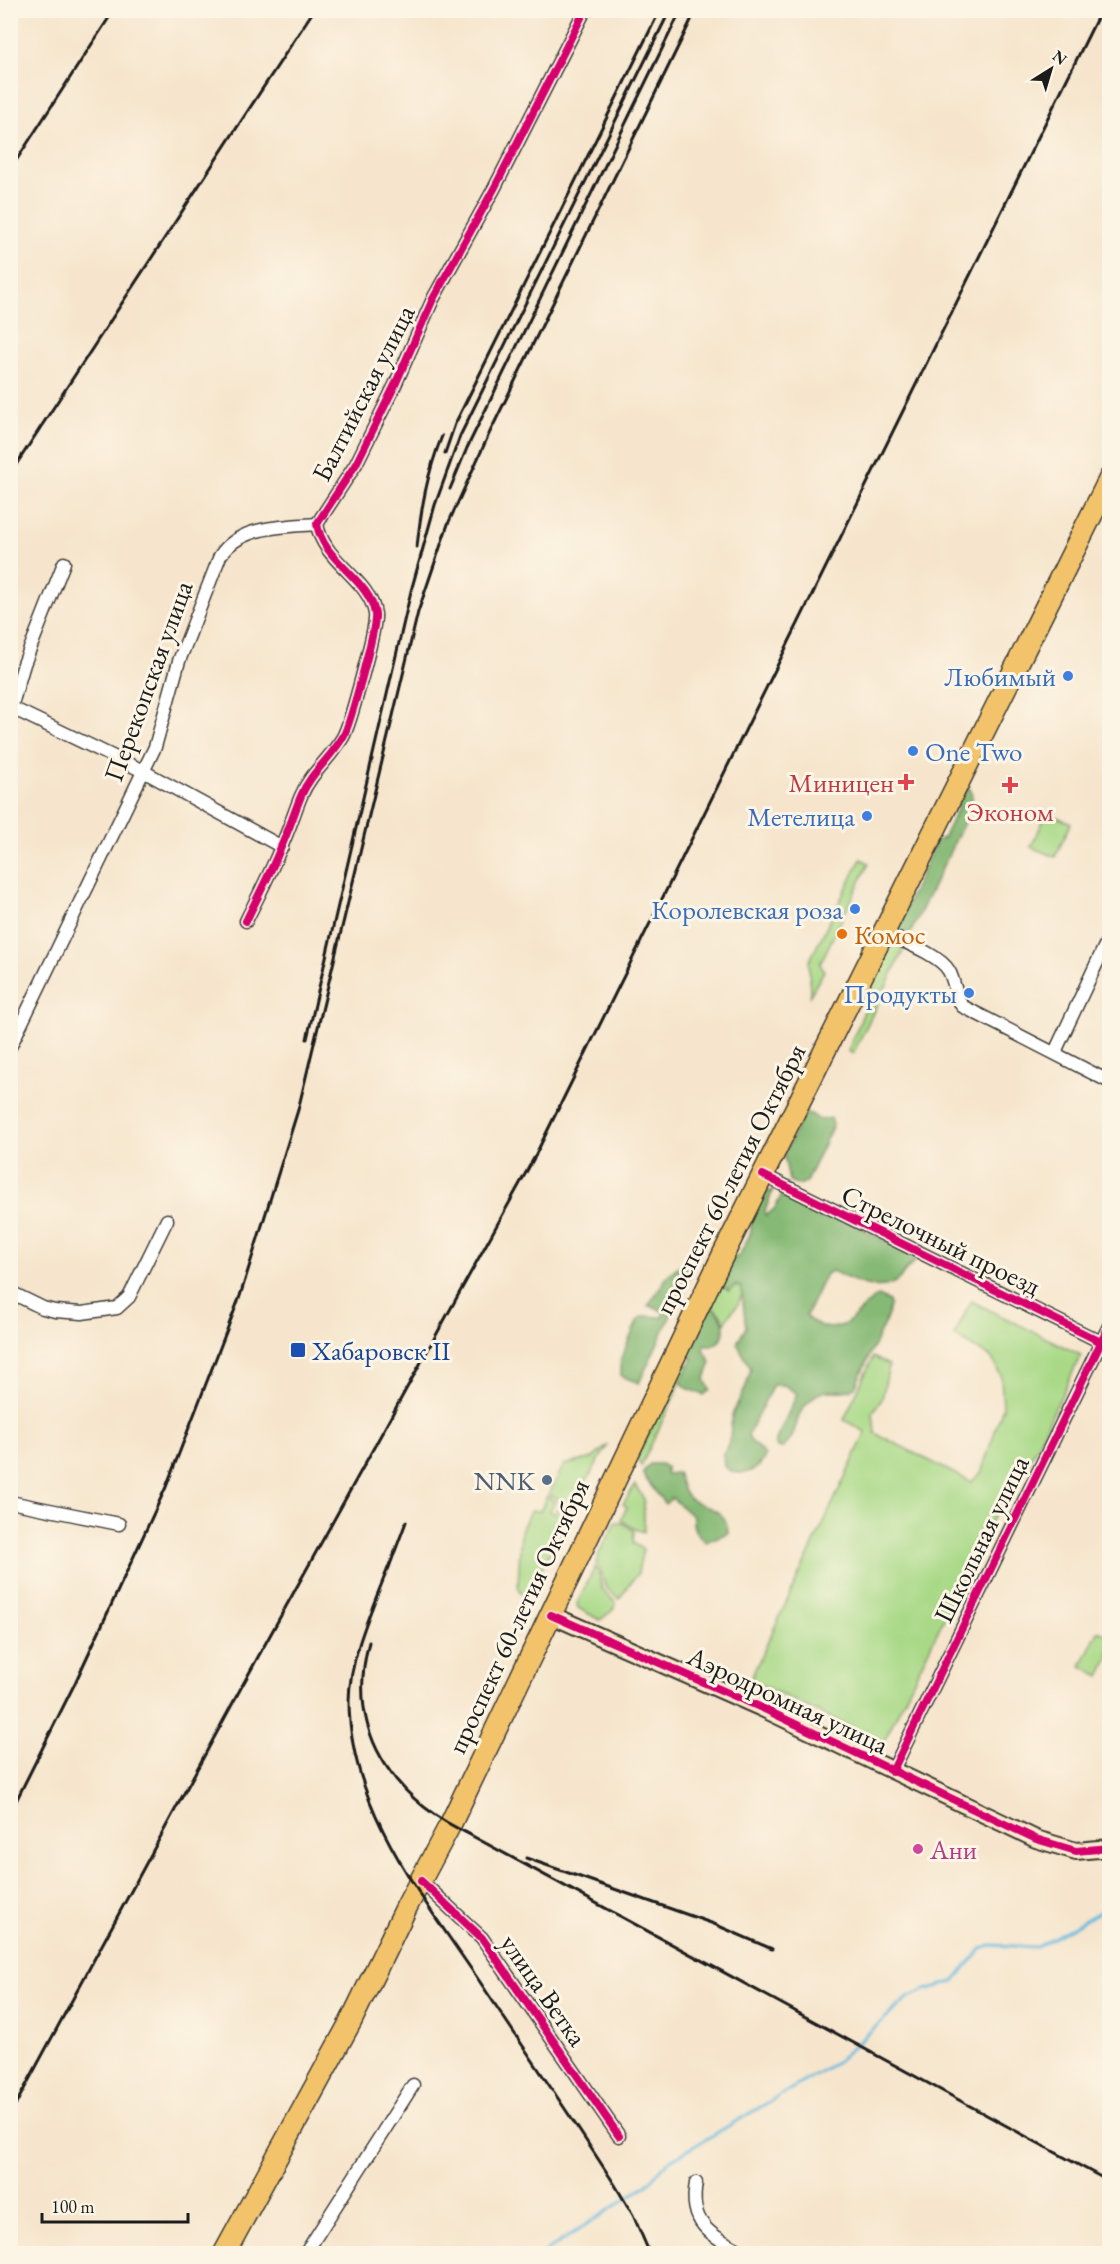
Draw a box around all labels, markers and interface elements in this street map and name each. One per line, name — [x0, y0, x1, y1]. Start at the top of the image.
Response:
north arrow — [1021, 39, 1081, 99]
text: N — [1048, 45, 1071, 70]
street label: Балтийская улица — [303, 299, 423, 487]
street label: Перекопская улица — [95, 576, 201, 786]
place label: Любимый — [944, 659, 1056, 694]
marker: Любимый — [1061, 669, 1075, 683]
place label: One Two — [925, 734, 1022, 769]
marker: One Two — [906, 744, 920, 758]
place label: Миницен — [789, 765, 894, 800]
marker: Миницен — [899, 775, 913, 789]
marker: Эконом — [1003, 778, 1017, 792]
place label: Эконом — [966, 794, 1054, 829]
place label: Метелица — [747, 799, 855, 834]
marker: Метелица — [860, 809, 874, 823]
place label: Королевская роза — [651, 892, 843, 927]
marker: Королевская роза — [848, 902, 862, 916]
place label: Комос — [854, 917, 926, 952]
marker: Комос — [835, 927, 849, 941]
place label: Продукты — [843, 976, 957, 1011]
marker: Продукты — [962, 986, 976, 1000]
street label: проспект 60-летия Октября — [647, 1038, 813, 1320]
street label: Стрелочный проезд — [836, 1177, 1046, 1303]
place label: Хабаровск II — [311, 1333, 451, 1368]
marker: Хабаровск II — [289, 1341, 307, 1359]
street label: Школьная улица — [925, 1449, 1037, 1628]
place label: NNK — [474, 1463, 536, 1498]
street label: проспект 60-летия Октября — [439, 1473, 597, 1759]
marker: NNK — [540, 1473, 554, 1487]
street label: Аэродромная улица — [681, 1638, 894, 1762]
place label: Ани — [929, 1832, 977, 1867]
marker: Ани — [911, 1842, 925, 1856]
street label: улица Ветка — [493, 1927, 596, 2053]
scale bar — [42, 2186, 188, 2224]
text: 100 m — [51, 2195, 95, 2218]

